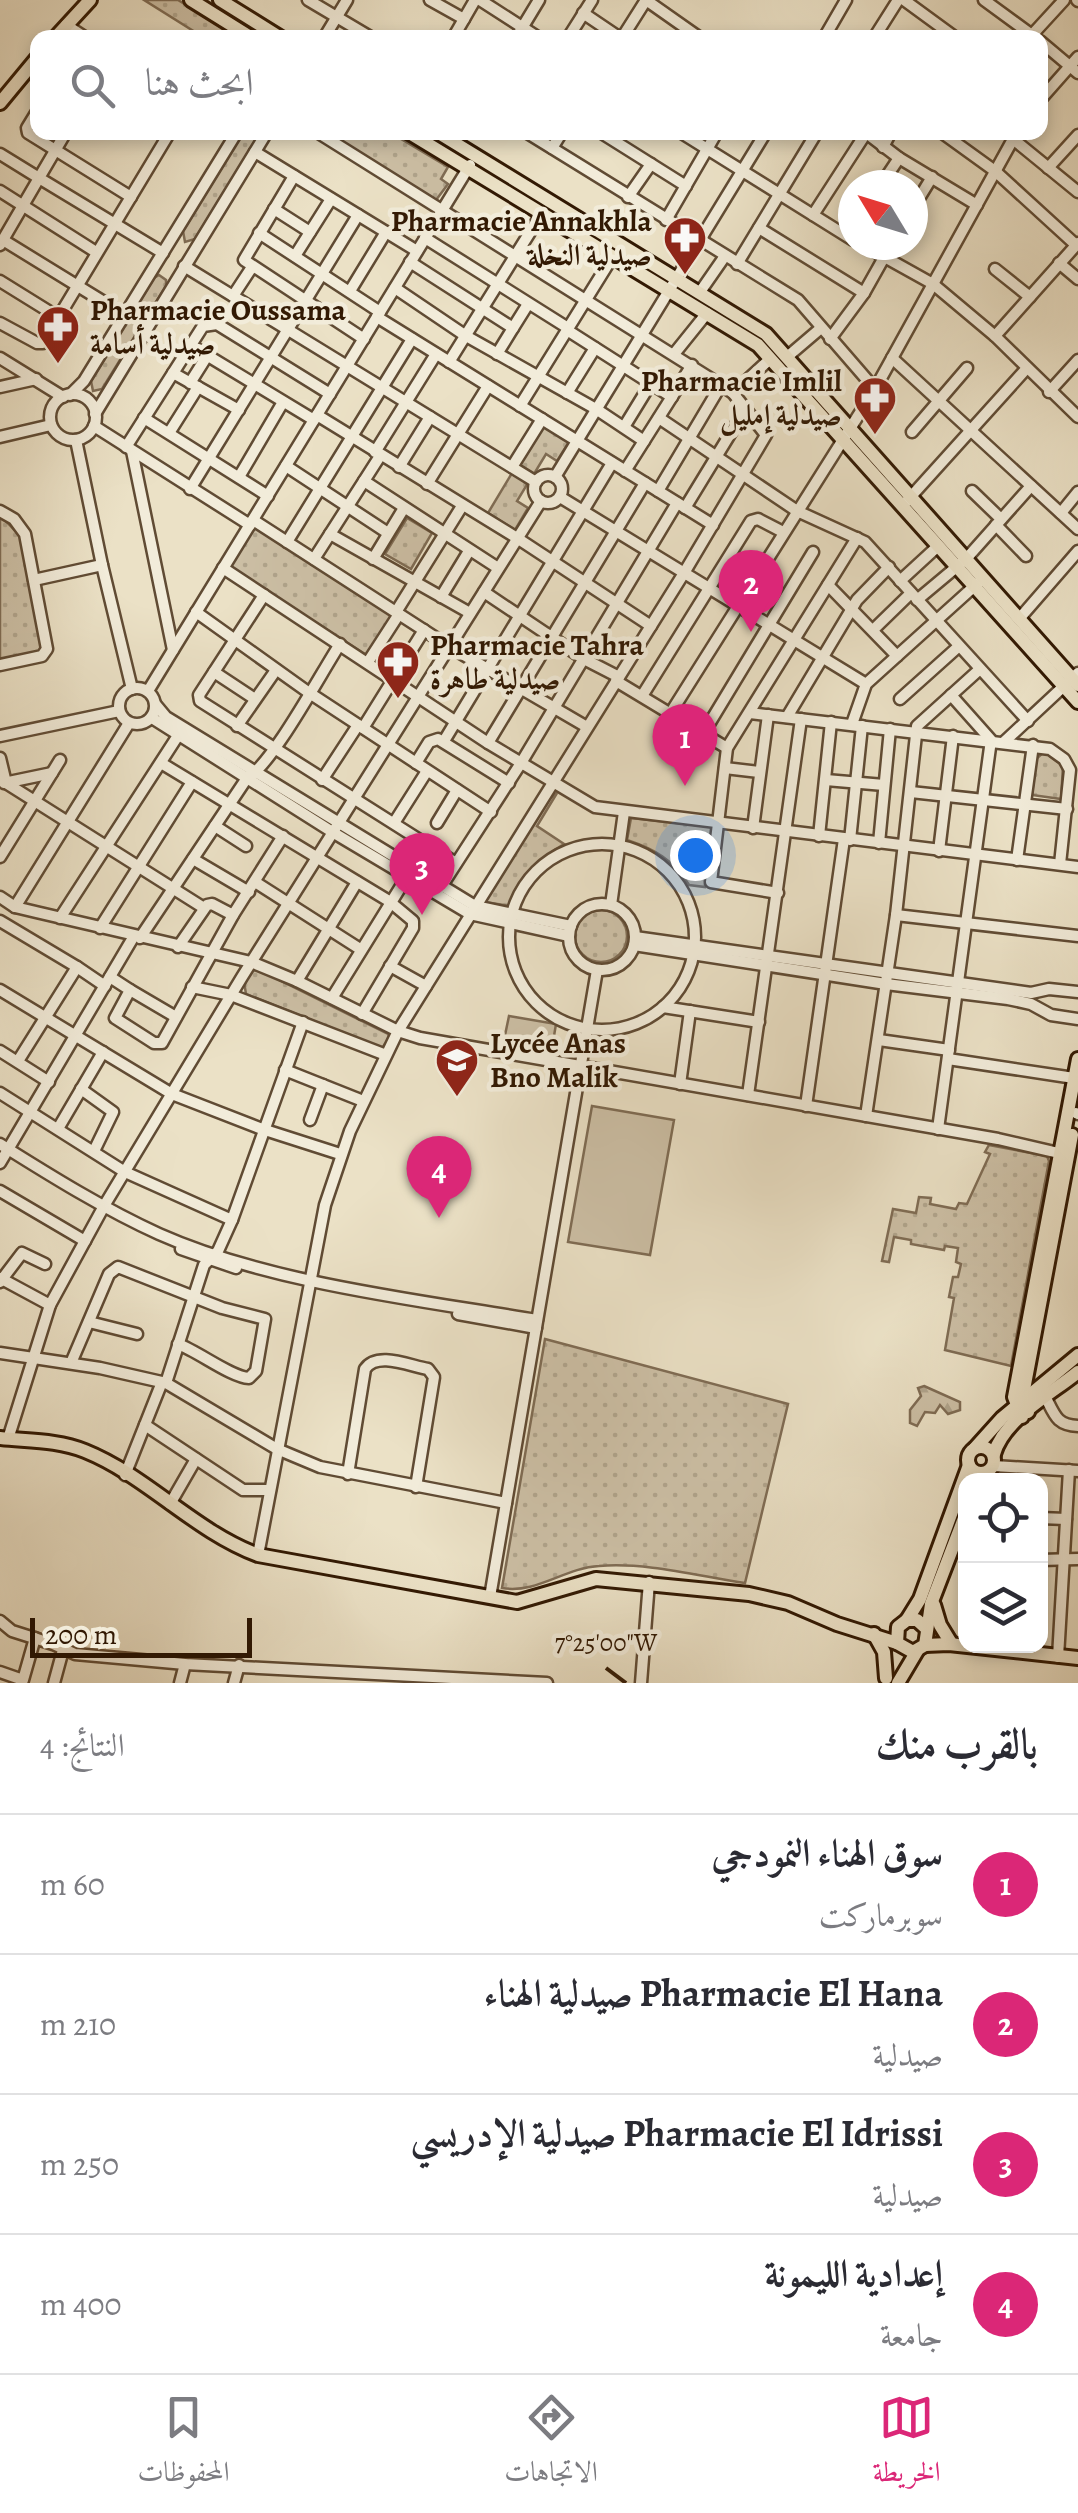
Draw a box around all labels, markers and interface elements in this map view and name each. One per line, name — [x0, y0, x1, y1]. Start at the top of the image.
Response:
search box — [30, 30, 1048, 140]
text: ابحث هنا — [145, 56, 254, 108]
icon: search — [65, 58, 120, 113]
north arrow — [838, 170, 928, 260]
place label: Pharmacie Annakhla صيدلية النخلة — [391, 201, 652, 275]
pharmacy icon: Pharmacie Annakhla صيدلية النخلة — [662, 215, 708, 276]
place label: Pharmacie Oussama صيدلية أسامة — [90, 290, 347, 364]
pharmacy icon: Pharmacie Oussama صيدلية أسامة — [35, 304, 81, 365]
place label: Pharmacie Imlil صيدلية إمليل — [641, 361, 842, 436]
pharmacy icon: Pharmacie Imlil صيدلية إمليل — [852, 375, 898, 436]
pin: 2 — [718, 550, 784, 632]
place label: Pharmacie Tahra صيدلية طاهرة — [430, 625, 645, 699]
pharmacy icon: Pharmacie Tahra صيدلية طاهرة — [375, 639, 421, 700]
pin: 1 — [652, 704, 718, 786]
your location — [670, 830, 721, 881]
pin: 3 — [390, 832, 454, 915]
place label: Lycée Anas Bno Malik — [490, 1023, 626, 1097]
school or university icon: Lycée Anas Bno Malik — [434, 1037, 480, 1098]
pin: 4 — [406, 1136, 472, 1218]
map controls — [958, 1473, 1048, 1653]
button: locate — [958, 1473, 1048, 1563]
button: layers — [958, 1563, 1048, 1653]
scale bar — [30, 1613, 252, 1658]
text: 200 m — [45, 1616, 117, 1654]
text: 7°25'00"W — [555, 1626, 658, 1660]
text: بالقرب منك — [875, 1715, 1038, 1772]
text: النتائج: 4 — [40, 1723, 125, 1767]
text: سوق الهناء النمودجي — [712, 1827, 943, 1879]
text: 60 m — [40, 1862, 105, 1906]
text: 1 — [1000, 1862, 1011, 1906]
text: سوبرماركت — [819, 1893, 943, 1937]
text: Pharmacie El Hana صيدلية الهناء — [484, 1967, 943, 2019]
text: 210 m — [40, 2002, 116, 2046]
text: 2 — [998, 2002, 1013, 2046]
text: صيدلية — [872, 2033, 943, 2077]
text: Pharmacie El Idrissi صيدلية الإدريسي — [410, 2107, 943, 2159]
text: 250 m — [40, 2142, 119, 2186]
text: 3 — [999, 2142, 1012, 2186]
text: صيدلية — [872, 2173, 943, 2217]
text: إعدادية الليمونة — [764, 2247, 943, 2299]
text: 400 m — [40, 2282, 122, 2326]
text: 4 — [998, 2282, 1013, 2326]
text: جامعة — [880, 2313, 943, 2357]
tab: المحفوظات — [137, 2390, 230, 2499]
tab: الاتجاهات — [504, 2390, 598, 2499]
tab: الخريطة — [873, 2390, 941, 2499]

